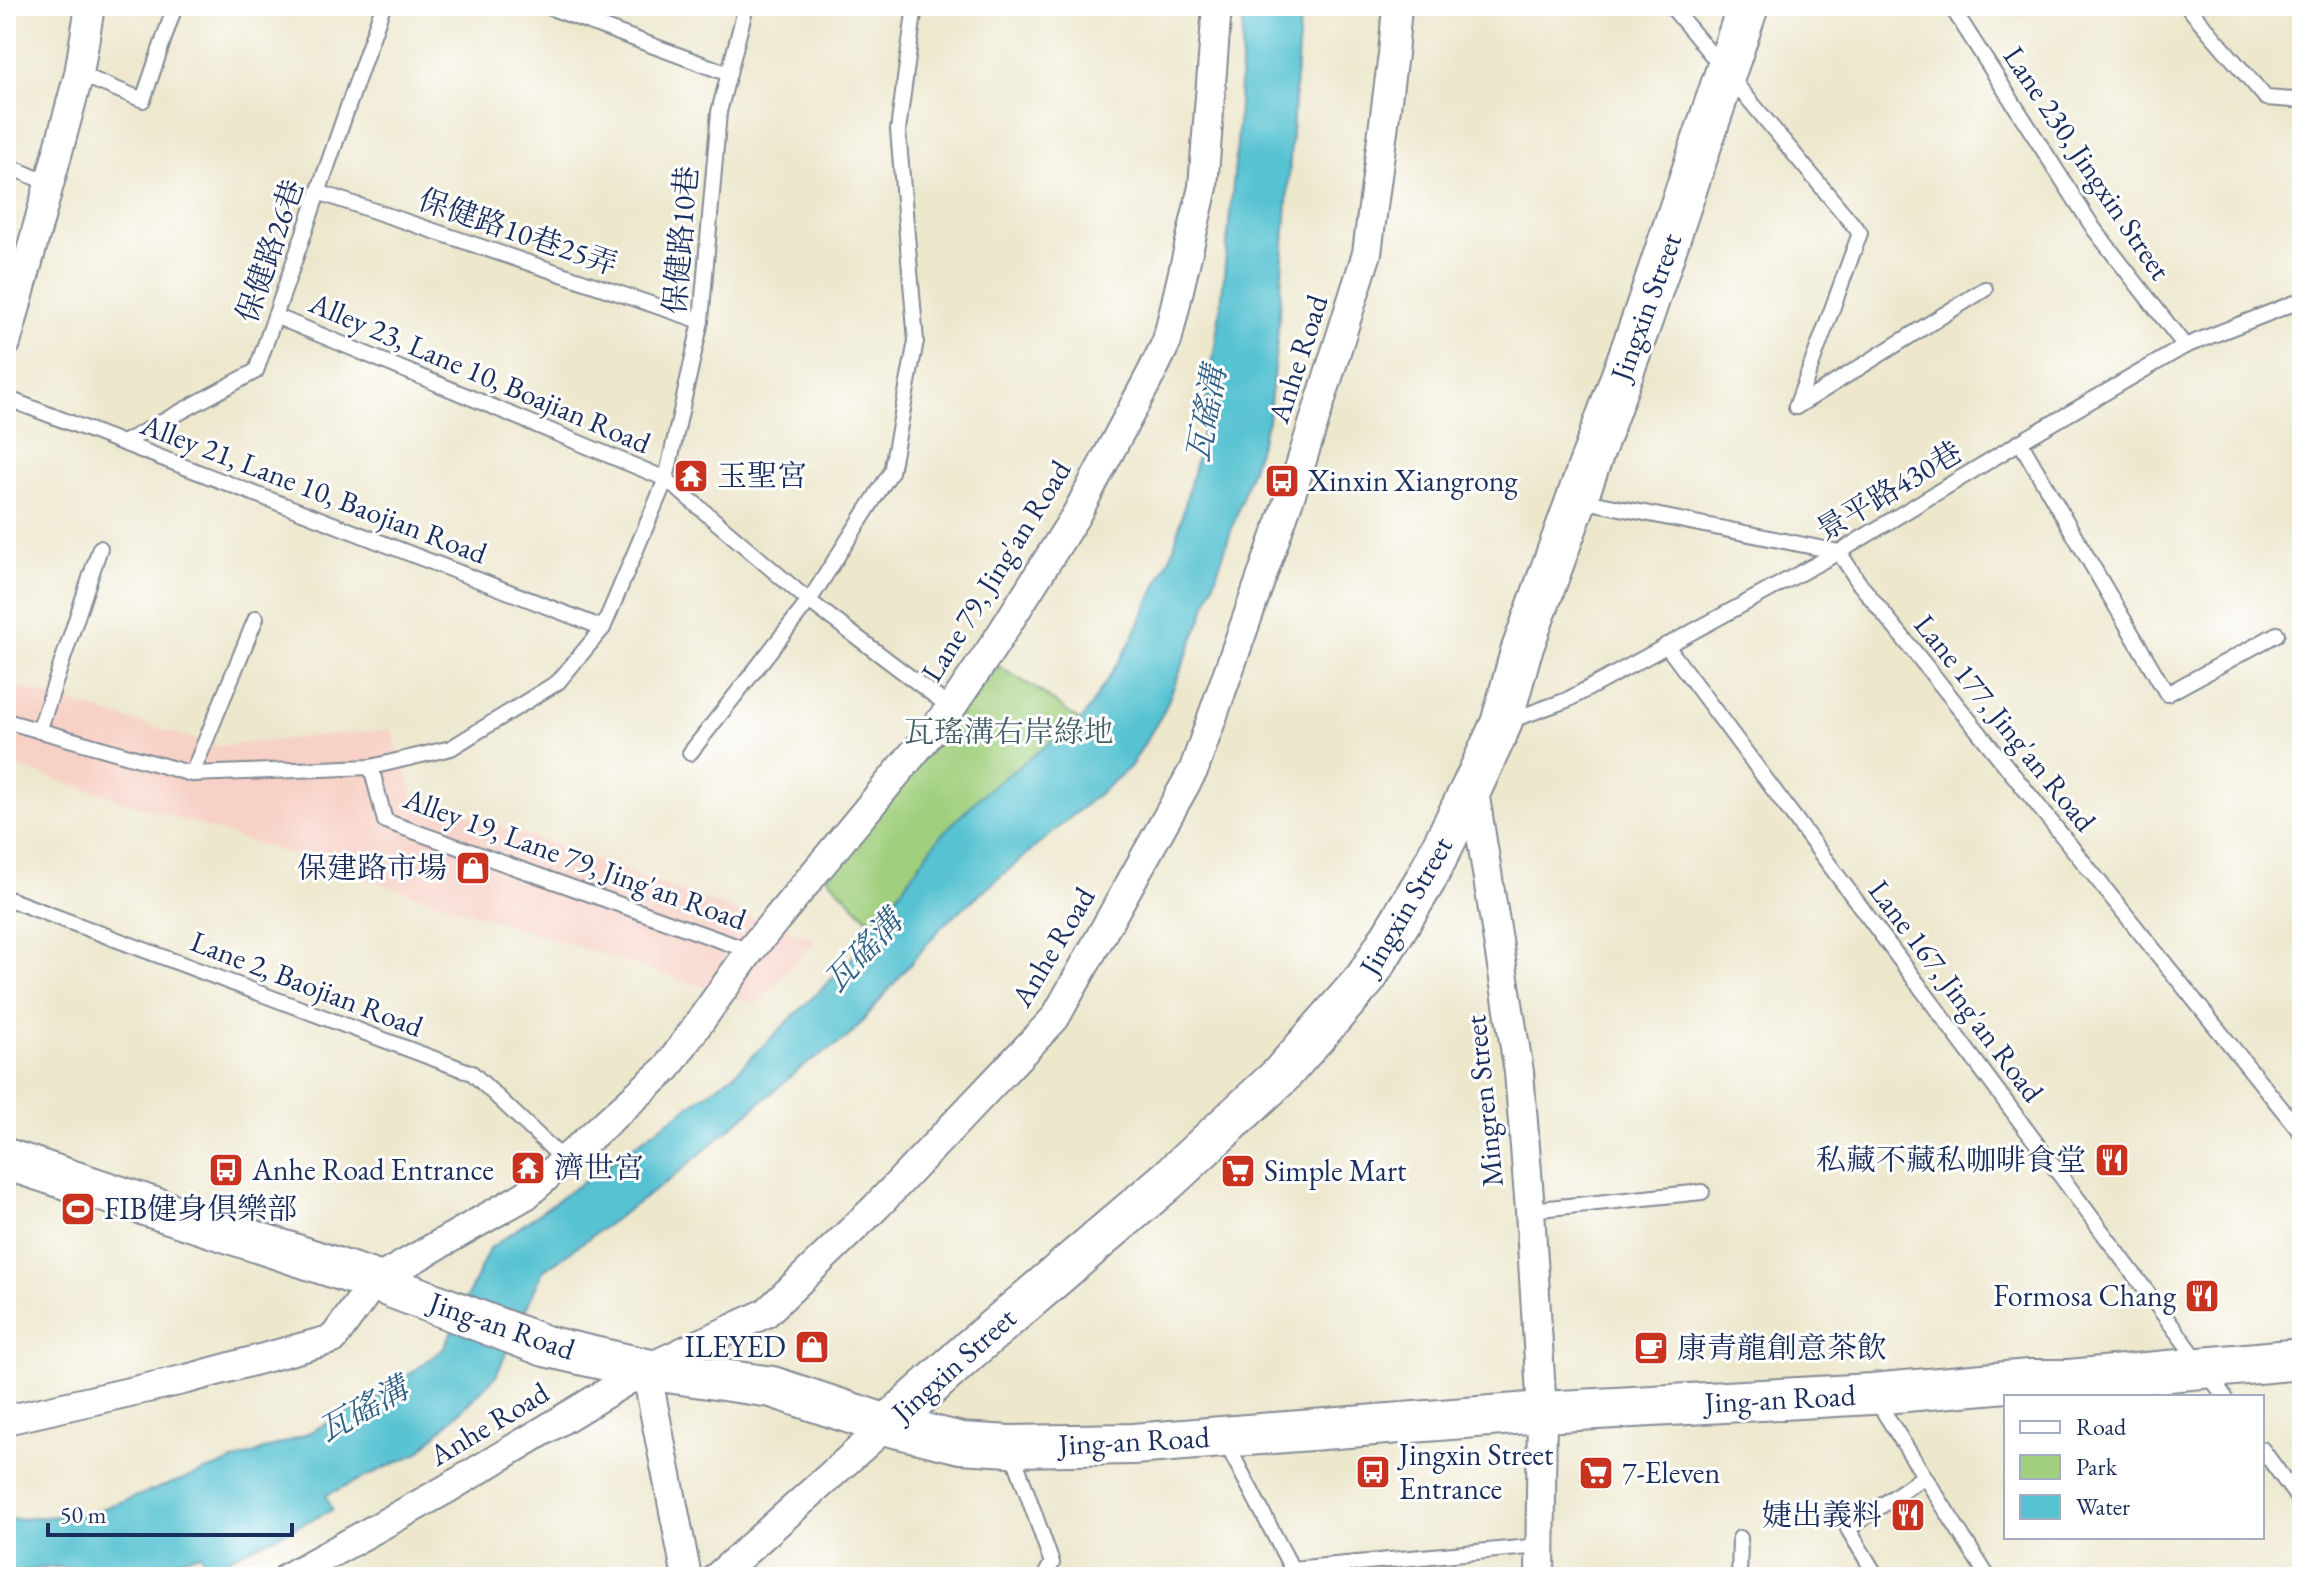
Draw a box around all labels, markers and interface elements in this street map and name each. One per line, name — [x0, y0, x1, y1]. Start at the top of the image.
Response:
street label: Lane 230, Jingxin Street — [1995, 38, 2180, 288]
street label: 保健路10巷 — [655, 164, 706, 316]
street label: 保健路26巷 — [227, 174, 312, 328]
street label: 保健路10巷25弄 — [414, 179, 623, 284]
street label: Jingxin Street — [1600, 227, 1690, 389]
street label: Alley 23, Lane 10, Boajian Road — [303, 283, 657, 462]
street label: Anhe Road — [1258, 289, 1337, 429]
water label: 瓦磘溝 — [1176, 358, 1237, 465]
street label: Alley 21, Lane 10, Baojian Road — [135, 404, 494, 573]
street label: 景平路430巷 — [1809, 432, 1969, 549]
street label: Lane 79, Jing'an Road — [912, 452, 1080, 689]
place label: 玉聖宮 — [717, 456, 807, 495]
temple icon: 玉聖宮 — [672, 457, 710, 495]
place label: Xinxin Xiangrong — [1307, 461, 1519, 500]
bus stop icon: Xinxin Xiangrong — [1263, 462, 1301, 500]
street label: Lane 177, Jing'an Road — [1906, 606, 2105, 840]
park label: 瓦瑤溝右岸綠地 — [904, 712, 1114, 751]
street label: Alley 19, Lane 79, Jing'an Road — [398, 778, 752, 939]
street label: Jingxin Street — [1349, 829, 1461, 985]
place label: 保建路市場 — [297, 848, 447, 887]
shop icon: 保建路市場 — [454, 849, 492, 887]
street label: Lane 167, Jing'an Road — [1860, 872, 2053, 1110]
street label: Anhe Road — [1001, 879, 1104, 1014]
water label: 瓦磘溝 — [815, 898, 914, 1000]
street label: Lane 2, Baojian Road — [186, 921, 430, 1046]
street label: Mingren Street — [1455, 1013, 1512, 1189]
place label: 私藏不藏私咖啡食堂 — [1816, 1140, 2086, 1179]
restaurant icon: 私藏不藏私咖啡食堂 — [2093, 1141, 2131, 1179]
place label: 濟世宮 — [554, 1148, 644, 1187]
temple icon: 濟世宮 — [509, 1149, 547, 1187]
place label: Anhe Road Entrance — [251, 1150, 494, 1189]
bus stop icon: Anhe Road Entrance — [207, 1151, 245, 1189]
place label: Simple Mart — [1264, 1151, 1407, 1190]
supermarket icon: Simple Mart — [1219, 1152, 1257, 1190]
place label: FIB健身俱樂部 — [104, 1189, 297, 1228]
sports icon: FIB健身俱樂部 — [59, 1190, 97, 1228]
place label: Formosa Chang — [1993, 1276, 2177, 1315]
restaurant icon: Formosa Chang — [2183, 1277, 2221, 1315]
street label: Jing-an Road — [421, 1281, 581, 1369]
street label: Jingxin Street — [881, 1298, 1025, 1433]
place label: ILEYED — [684, 1327, 786, 1366]
shop icon: ILEYED — [793, 1328, 831, 1366]
place label: 康青龍創意茶飲 — [1677, 1328, 1887, 1367]
cafe icon: 康青龍創意茶飲 — [1632, 1329, 1670, 1367]
water label: 瓦磘溝 — [311, 1365, 420, 1451]
street label: Anhe Road — [421, 1372, 556, 1475]
street label: Jing-an Road — [1700, 1375, 1857, 1422]
legend — [2004, 1395, 2264, 1539]
text: Road — [2076, 1411, 2127, 1442]
street label: Jing-an Road — [1054, 1417, 1211, 1464]
place label: Jingxin Street Entrance — [1396, 1435, 1554, 1508]
text: Park — [2076, 1451, 2118, 1482]
bus stop icon: Jingxin Street Entrance — [1354, 1453, 1392, 1491]
place label: 7-Eleven — [1622, 1453, 1721, 1492]
supermarket icon: 7-Eleven — [1577, 1454, 1615, 1492]
scale bar — [48, 1487, 292, 1537]
text: Water — [2076, 1491, 2130, 1522]
place label: 婕出義料 — [1762, 1495, 1882, 1534]
restaurant icon: 婕出義料 — [1889, 1496, 1927, 1534]
text: 50 m — [60, 1499, 107, 1530]

